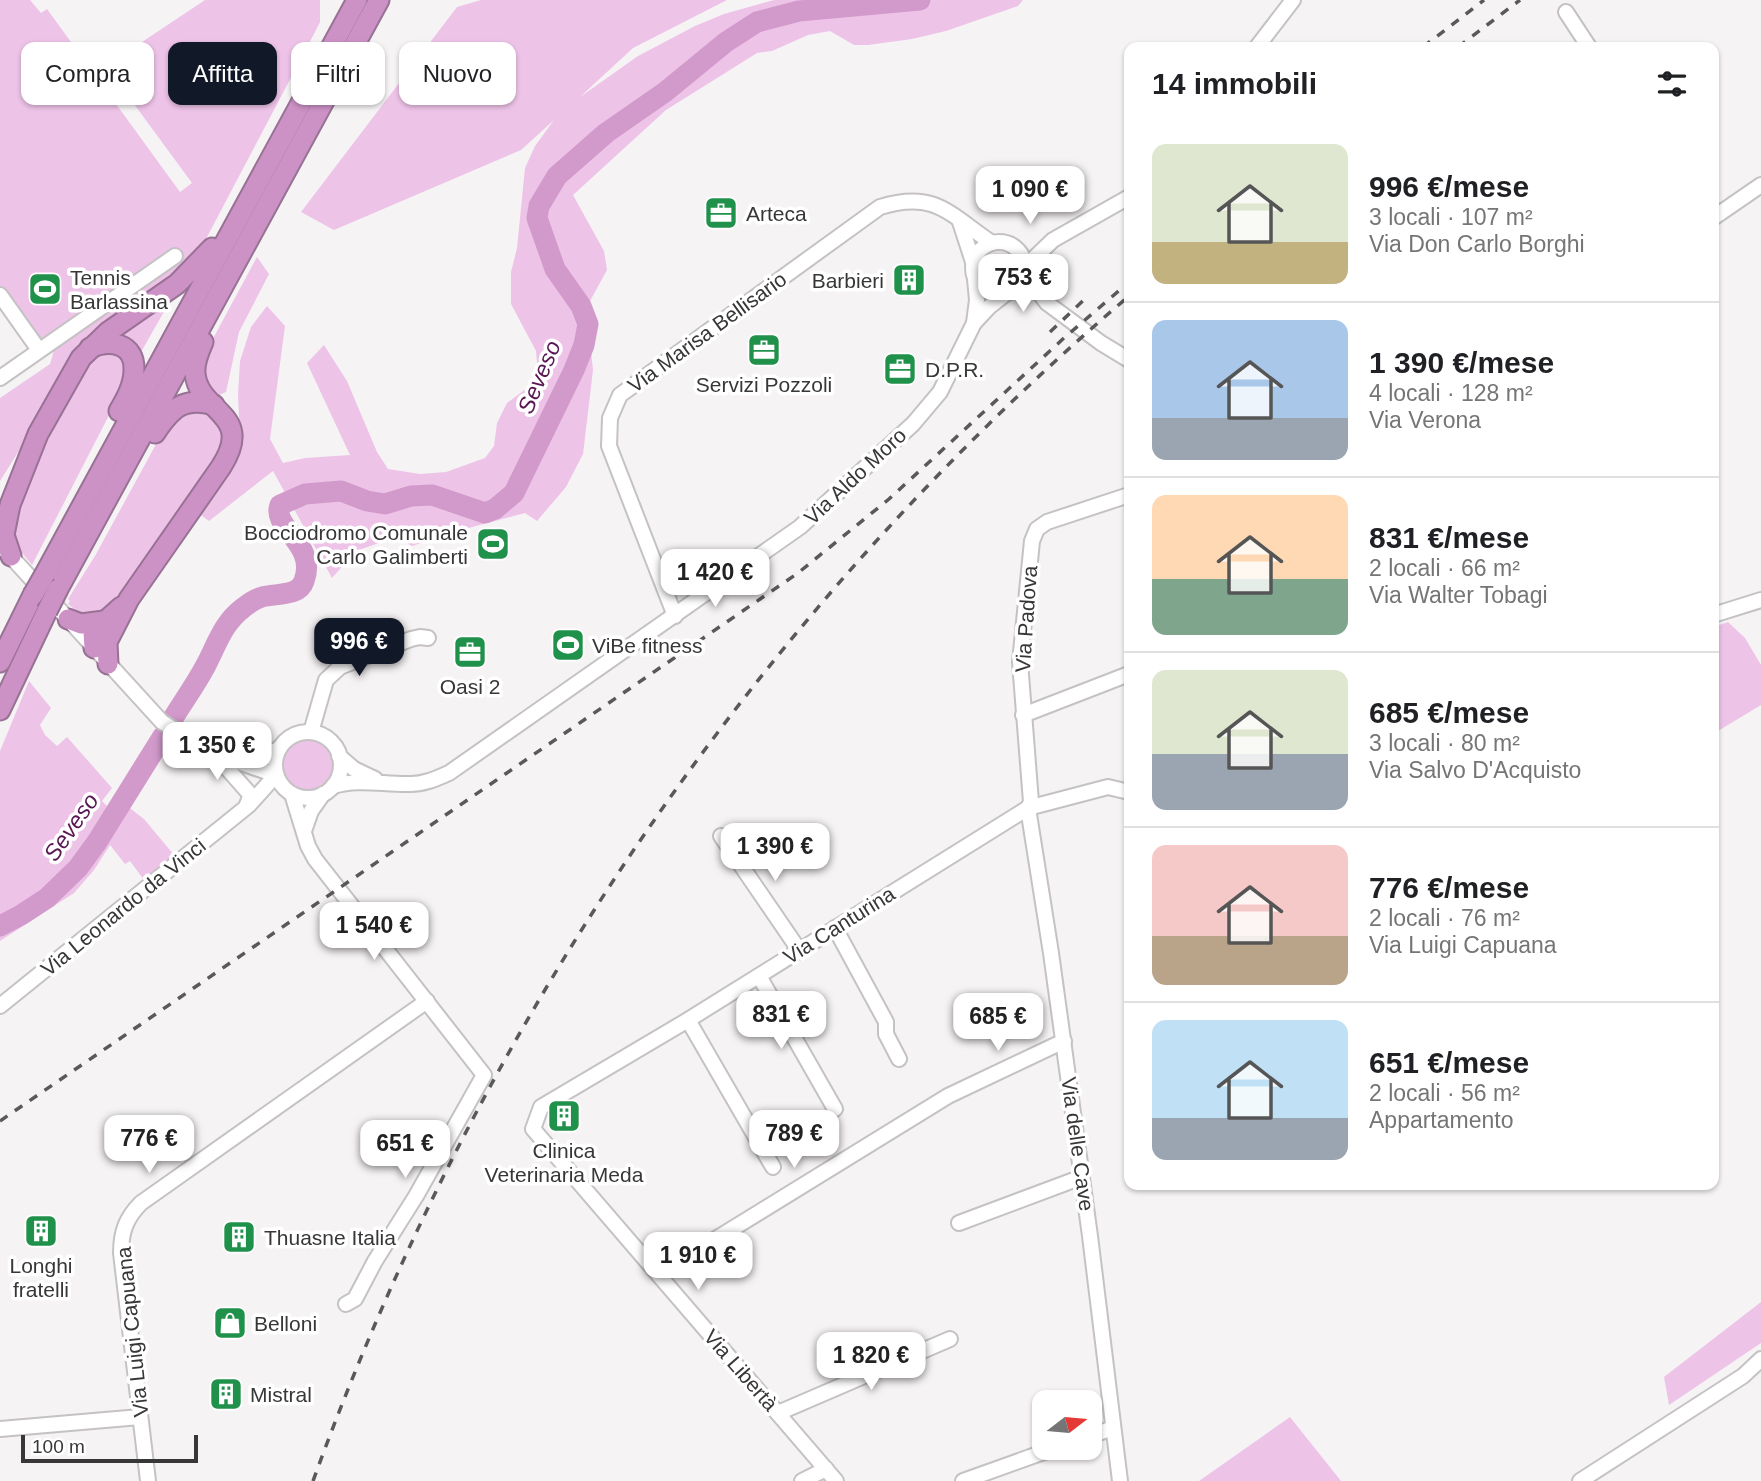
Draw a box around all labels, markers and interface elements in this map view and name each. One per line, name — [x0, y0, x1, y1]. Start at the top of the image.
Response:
chip: Compra — [21, 42, 154, 105]
chip: Affitta — [168, 42, 277, 105]
chip: Filtri — [291, 42, 385, 105]
chip: Nuovo — [399, 42, 516, 105]
icon: filters — [1653, 65, 1691, 103]
text: 14 immobili — [1152, 67, 1317, 100]
pin: 1 090 € — [965, 166, 1095, 226]
text: 996 €/mese — [1369, 170, 1529, 203]
icon: home — [1208, 172, 1292, 256]
text: 1 090 € — [992, 176, 1068, 202]
office icon: Arteca — [702, 194, 740, 232]
place label: Arteca — [746, 202, 807, 225]
text: 3 locali · 107 m² — [1369, 204, 1533, 230]
text: Via Don Carlo Borghi — [1369, 231, 1585, 257]
pin: 753 € — [974, 254, 1072, 314]
building icon: Barbieri — [890, 261, 928, 299]
text: 753 € — [994, 264, 1052, 290]
place label: Tennis Barlassina — [70, 266, 168, 313]
street label: Via Marisa Bellisario — [623, 267, 791, 397]
place label: Barbieri — [812, 269, 884, 292]
sports icon: Tennis Barlassina — [26, 270, 64, 308]
office icon: Servizi Pozzoli — [745, 331, 783, 369]
water label: Seveso — [512, 336, 566, 417]
text: 1 390 €/mese — [1369, 346, 1554, 379]
icon: home — [1208, 348, 1292, 432]
office icon: D.P.R. — [881, 350, 919, 388]
place label: D.P.R. — [925, 358, 984, 381]
place label: Servizi Pozzoli — [696, 373, 832, 396]
text: 4 locali · 128 m² — [1369, 380, 1533, 406]
text: Via Verona — [1369, 407, 1481, 433]
street label: Via Aldo Moro — [799, 423, 911, 529]
place label: Bocciodromo Comunale Carlo Galimberti — [244, 521, 468, 568]
text: 831 €/mese — [1369, 521, 1529, 554]
icon: home — [1208, 523, 1292, 607]
sports icon: Bocciodromo Comunale Carlo Galimberti — [474, 525, 512, 563]
pin: 1 420 € — [650, 550, 780, 609]
text: 2 locali · 66 m² — [1369, 555, 1520, 581]
text: 1 420 € — [677, 559, 753, 585]
street label: Via Padova — [1011, 564, 1041, 673]
text: Via Walter Tobagi — [1369, 582, 1548, 608]
pin: 996 € — [310, 618, 408, 678]
sports icon: ViBe fitness — [549, 626, 587, 664]
text: 996 € — [330, 628, 388, 654]
office icon: Oasi 2 — [451, 633, 489, 671]
place label: ViBe fitness — [592, 634, 703, 657]
place label: Oasi 2 — [440, 675, 500, 698]
text: 685 €/mese — [1369, 696, 1529, 729]
icon: home — [1208, 698, 1292, 782]
pin: 1 350 € — [152, 722, 282, 782]
text: 3 locali · 80 m² — [1369, 730, 1520, 756]
text: 1 350 € — [179, 732, 255, 758]
text: Via Salvo D'Acquisto — [1369, 757, 1581, 783]
water label: Seveso — [38, 788, 104, 866]
pin: 1 390 € — [710, 824, 840, 883]
text: 1 390 € — [737, 833, 813, 859]
street label: Via Leonardo da Vinci — [36, 834, 210, 980]
text: 776 €/mese — [1369, 871, 1529, 904]
icon: home — [1208, 873, 1292, 957]
street label: Via Canturina — [779, 881, 899, 968]
pin: 1 540 € — [309, 902, 439, 962]
text: 2 locali · 76 m² — [1369, 905, 1520, 931]
text: 1 540 € — [336, 912, 412, 938]
text: Via Luigi Capuana — [1369, 932, 1557, 958]
pin: 831 € — [732, 992, 830, 1051]
pin: 685 € — [949, 993, 1047, 1053]
text: 831 € — [752, 1001, 810, 1027]
text: 685 € — [969, 1003, 1027, 1029]
text: 651 €/mese — [1369, 1046, 1529, 1079]
icon: home — [1208, 1048, 1292, 1132]
street label: Via delle Cave — [1057, 1076, 1099, 1212]
text: 2 locali · 56 m² — [1369, 1080, 1520, 1106]
building icon: Clinica Veterinaria Meda — [545, 1097, 583, 1135]
text: Appartamento — [1369, 1107, 1513, 1133]
pin: 789 € — [745, 1110, 843, 1170]
pin: 776 € — [100, 1116, 198, 1175]
pin: 651 € — [356, 1120, 454, 1180]
text: 789 € — [765, 1120, 823, 1146]
text: 776 € — [120, 1125, 178, 1151]
text: 651 € — [376, 1130, 434, 1156]
place label: Clinica Veterinaria Meda — [485, 1139, 644, 1186]
building icon: Longhi fratelli — [22, 1212, 60, 1250]
building icon: Thuasne Italia — [220, 1218, 258, 1256]
place label: Thuasne Italia — [264, 1226, 396, 1249]
pin: 1 910 € — [633, 1232, 763, 1292]
text: 1 910 € — [660, 1242, 736, 1268]
street label: Via Luigi Capuana — [112, 1245, 152, 1418]
place label: Longhi fratelli — [9, 1254, 73, 1301]
shop icon: Belloni — [211, 1304, 249, 1342]
place label: Belloni — [254, 1312, 317, 1335]
street label: Via Libertà — [700, 1325, 783, 1416]
pin: 1 820 € — [806, 1332, 936, 1392]
text: 1 820 € — [833, 1342, 909, 1368]
building icon: Mistral — [207, 1375, 245, 1413]
place label: Mistral — [250, 1383, 312, 1406]
north arrow — [1032, 1390, 1102, 1460]
map controls — [1032, 1390, 1102, 1460]
scale bar — [21, 1432, 198, 1464]
text: 100 m — [32, 1436, 85, 1457]

